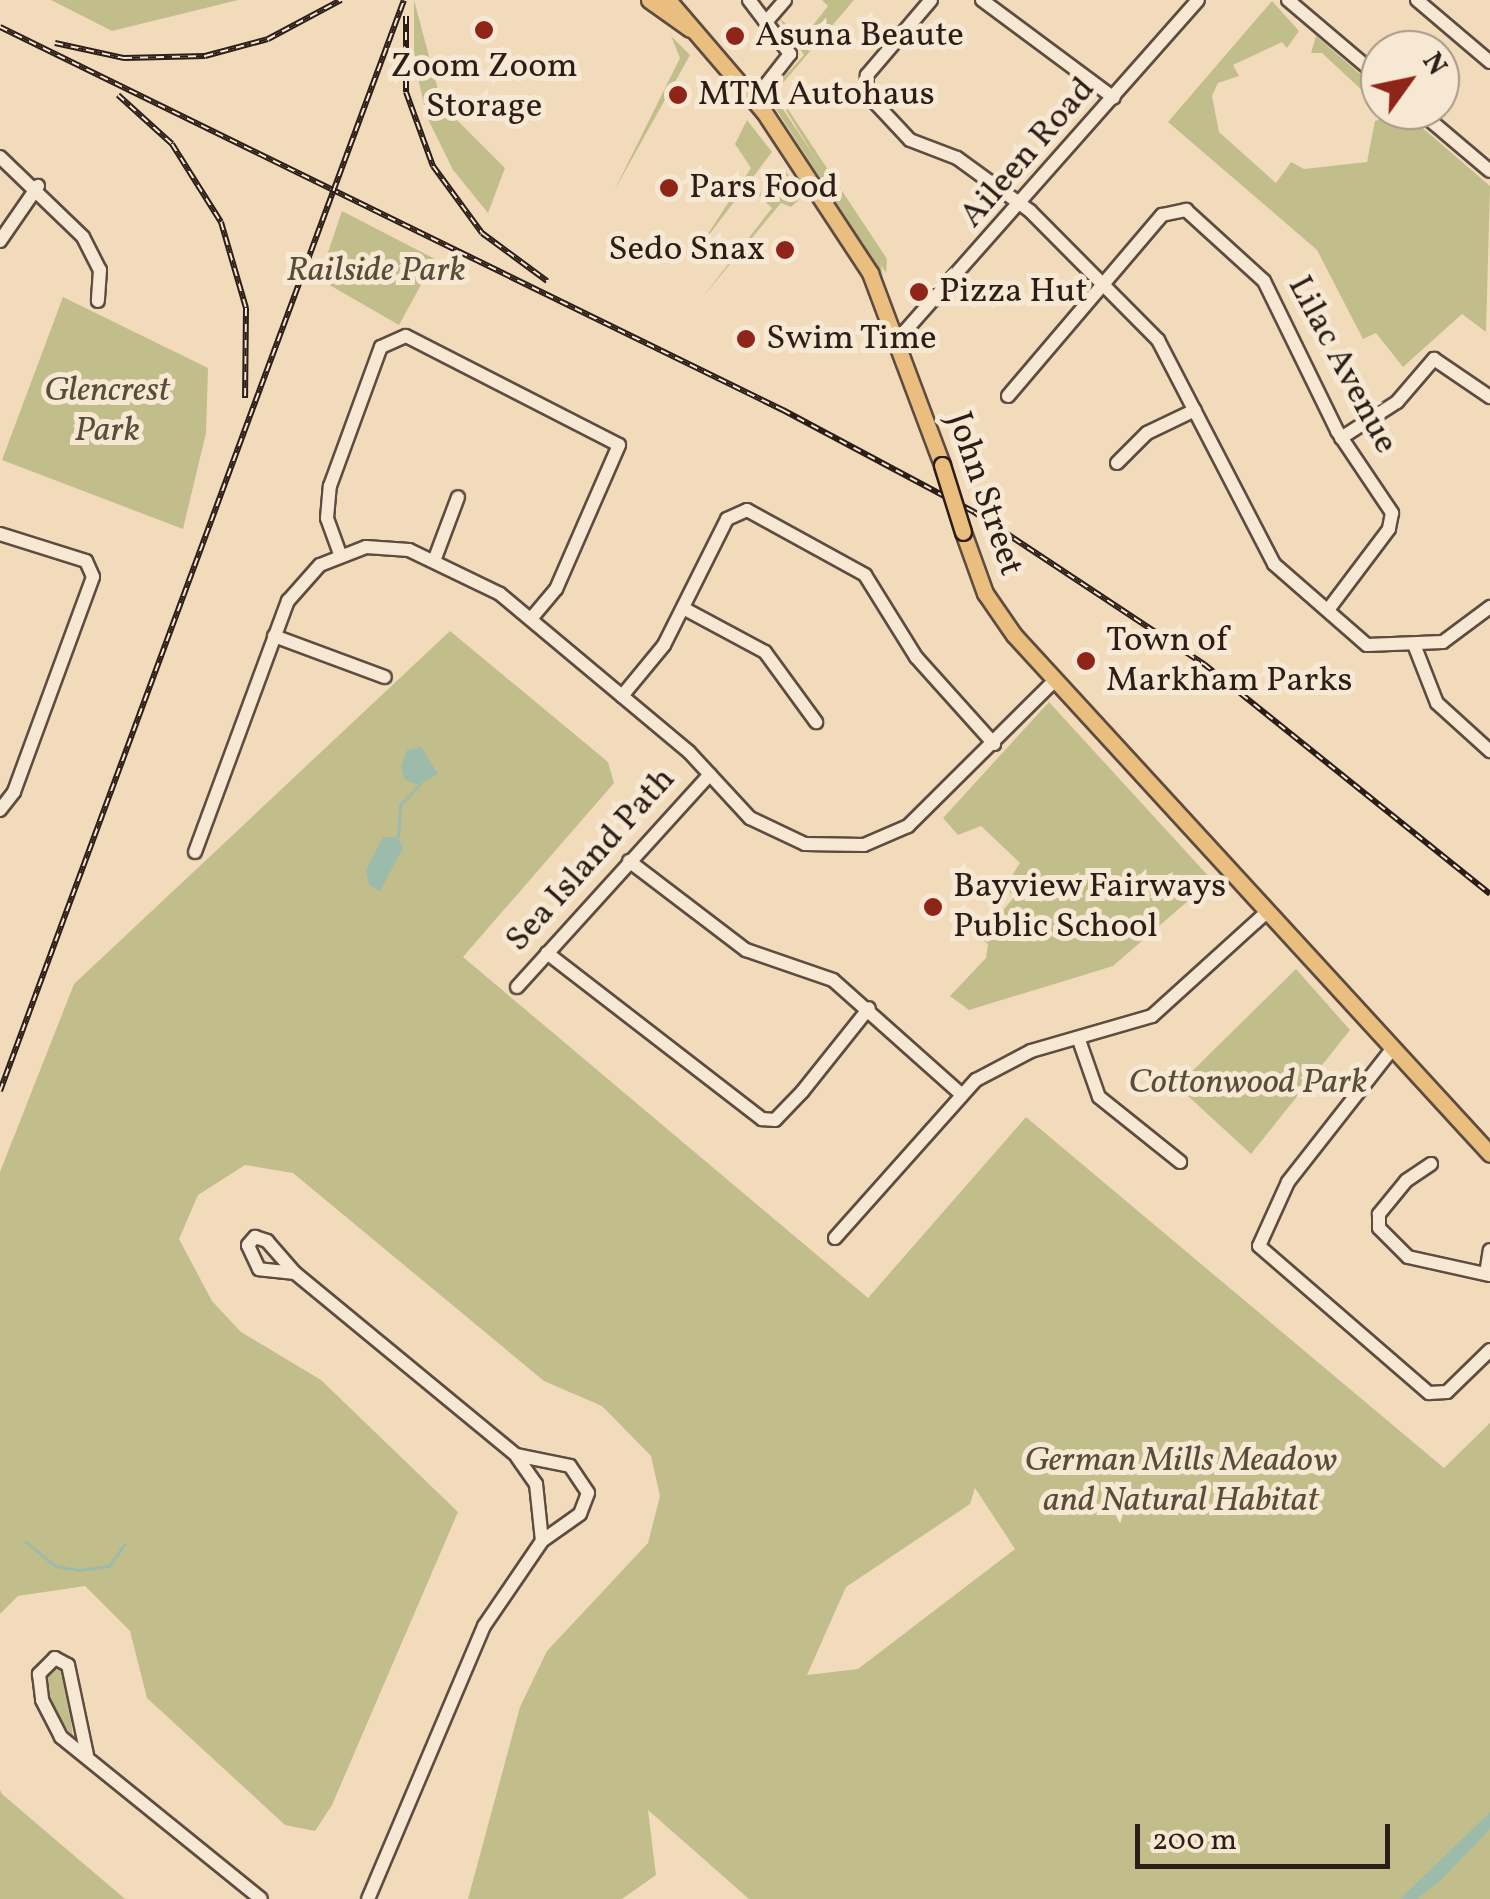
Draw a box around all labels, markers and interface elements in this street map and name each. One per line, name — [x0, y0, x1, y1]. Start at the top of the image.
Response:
place label: Asuna Beaute — [755, 15, 964, 57]
marker: Zoom Zoom Storage — [473, 19, 495, 41]
marker: Asuna Beaute — [724, 25, 746, 47]
north arrow — [1360, 30, 1460, 130]
text: N — [1412, 45, 1456, 84]
place label: Zoom Zoom Storage — [390, 46, 578, 128]
street label: Aileen Road — [951, 69, 1105, 237]
place label: MTM Autohaus — [698, 74, 935, 116]
marker: MTM Autohaus — [667, 84, 689, 106]
place label: Pars Food — [689, 167, 838, 209]
marker: Pars Food — [658, 177, 680, 199]
place label: Sedo Snax — [608, 229, 765, 271]
marker: Sedo Snax — [774, 239, 796, 261]
park label: Railside Park — [286, 250, 466, 292]
street label: Lilac Avenue — [1278, 269, 1406, 461]
place label: Pizza Hut — [939, 271, 1088, 313]
marker: Pizza Hut — [908, 281, 930, 303]
place label: Swim Time — [766, 318, 938, 360]
marker: Swim Time — [735, 328, 757, 350]
park label: Glencrest Park — [44, 370, 170, 452]
street label: John Street — [936, 407, 1032, 581]
place label: Town of Markham Parks — [1106, 620, 1353, 702]
marker: Town of Markham Parks — [1075, 650, 1097, 672]
street label: Sea Island Path — [497, 759, 685, 961]
place label: Bayview Fairways Public School — [953, 866, 1227, 948]
marker: Bayview Fairways Public School — [922, 896, 944, 918]
park label: Cottonwood Park — [1129, 1062, 1367, 1104]
park label: German Mills Meadow and Natural Habitat — [1025, 1440, 1337, 1522]
scale bar — [1140, 1804, 1395, 1866]
text: 200 m — [1152, 1820, 1237, 1862]

